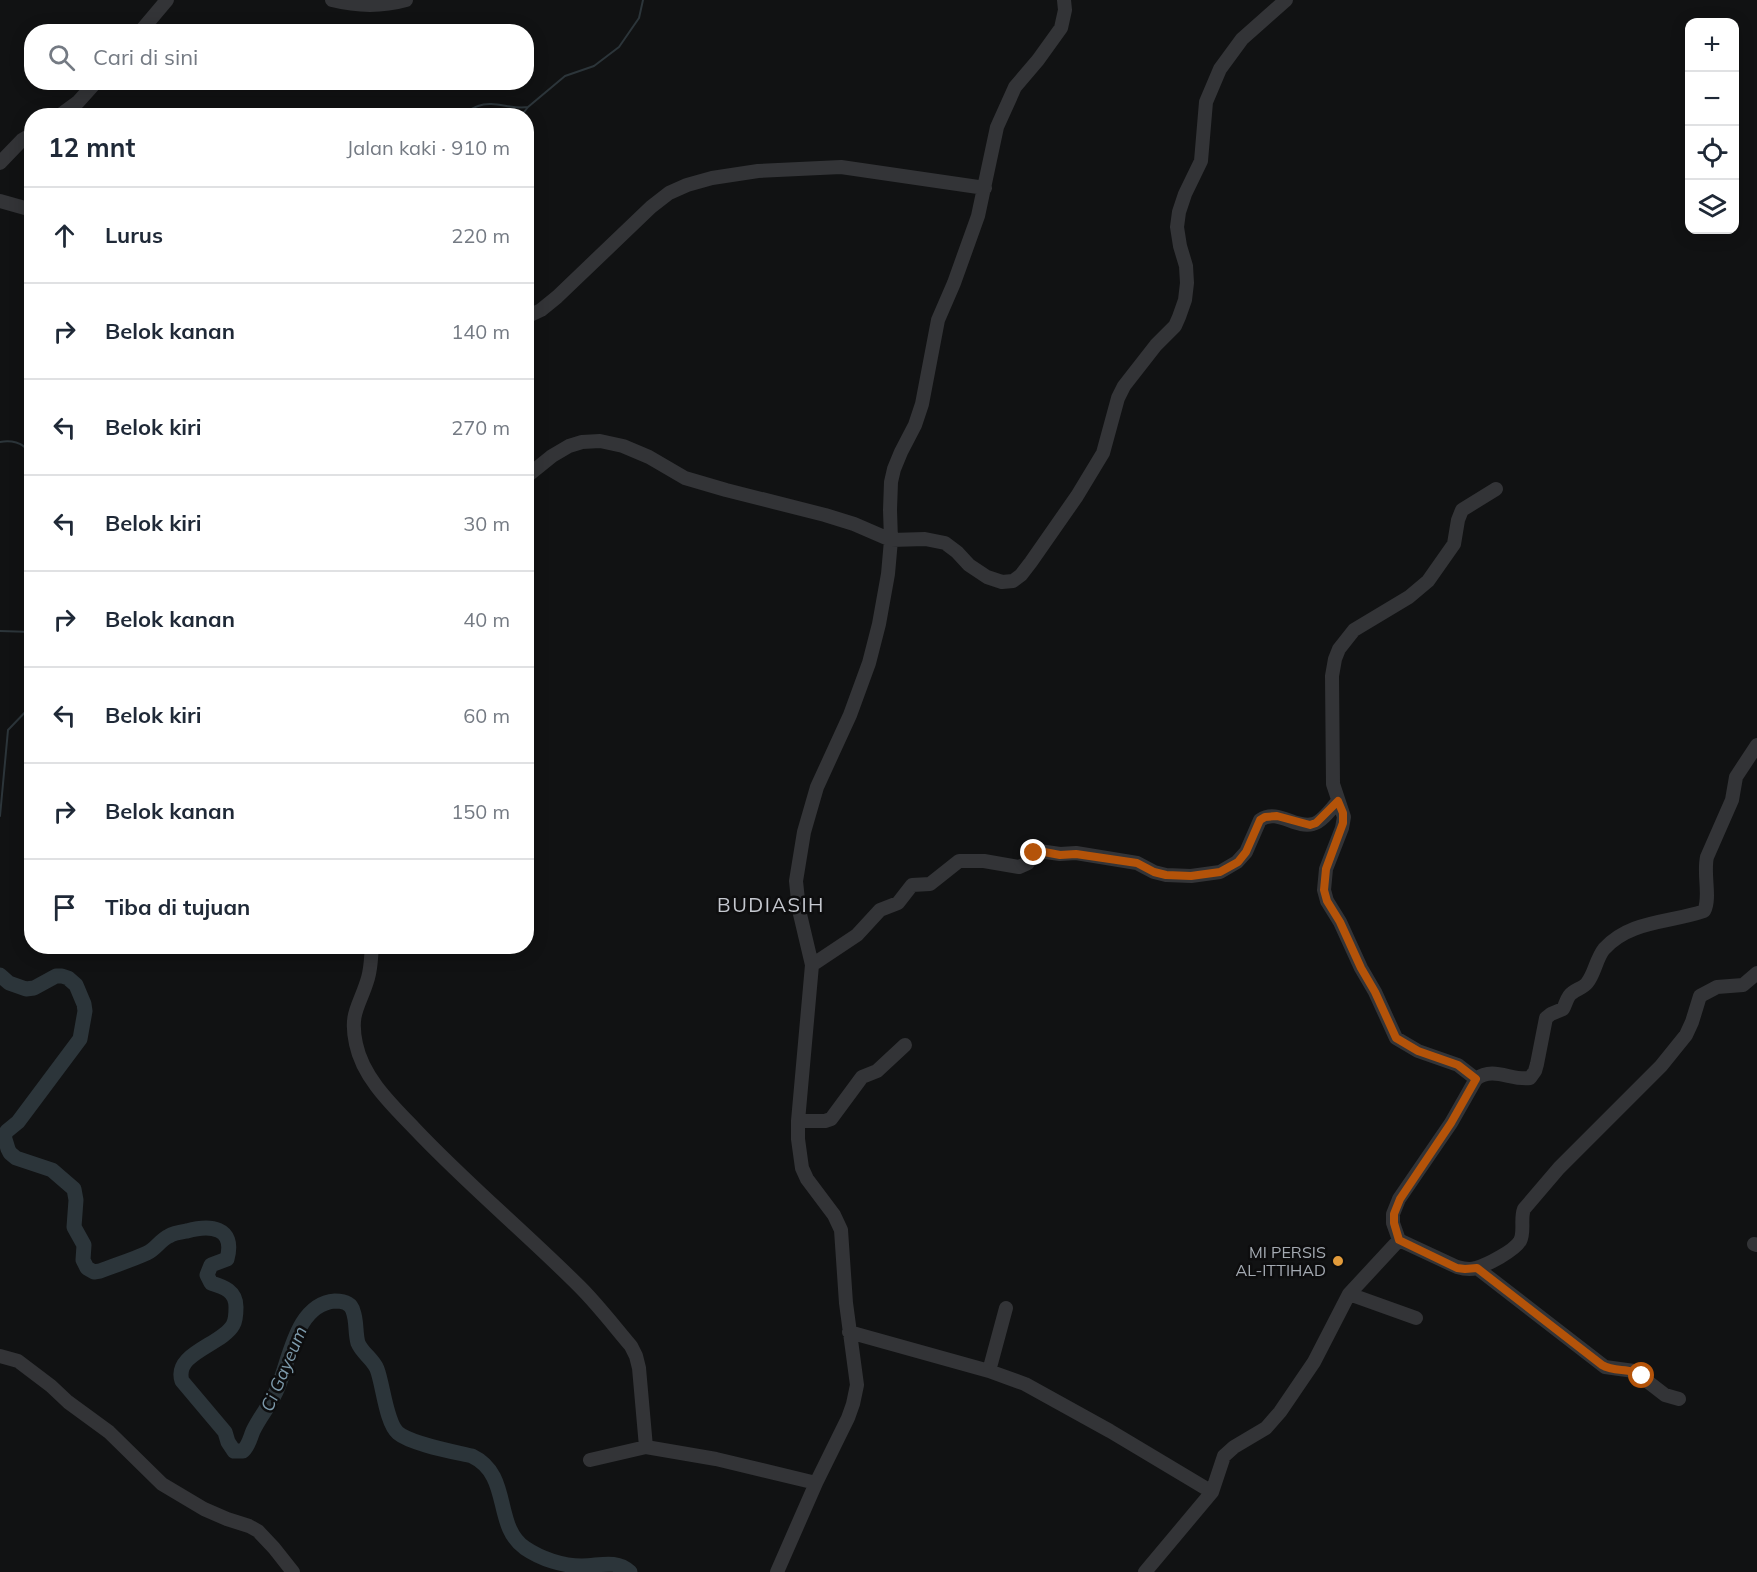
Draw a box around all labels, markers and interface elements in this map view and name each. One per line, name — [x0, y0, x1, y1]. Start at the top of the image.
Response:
map controls — [1685, 18, 1739, 234]
button: + — [1685, 18, 1739, 72]
search box — [24, 24, 534, 90]
icon: search — [45, 41, 78, 74]
text: Cari di sini — [93, 43, 198, 71]
button: − — [1685, 72, 1739, 126]
button: locate — [1685, 126, 1739, 180]
text: 12 mnt — [48, 131, 135, 164]
text: Jalan kaki · 910 m — [347, 135, 510, 160]
button: layers — [1685, 180, 1739, 234]
icon: ahead — [48, 219, 81, 252]
text: Lurus — [105, 221, 163, 249]
text: 220 m — [451, 223, 510, 248]
icon: right — [48, 315, 81, 348]
text: Belok kanan — [105, 317, 235, 345]
text: 140 m — [451, 319, 510, 344]
icon: left — [48, 411, 81, 444]
text: Belok kiri — [105, 413, 201, 441]
text: 270 m — [451, 415, 510, 440]
icon: left — [48, 507, 81, 540]
text: Belok kiri — [105, 509, 201, 537]
text: 30 m — [463, 511, 510, 536]
icon: right — [48, 603, 81, 636]
text: Belok kanan — [105, 605, 235, 633]
text: 40 m — [463, 607, 510, 632]
icon: left — [48, 699, 81, 732]
text: Belok kiri — [105, 701, 201, 729]
text: 60 m — [463, 703, 510, 728]
icon: right — [48, 795, 81, 828]
text: Belok kanan — [105, 797, 235, 825]
text: 150 m — [451, 799, 510, 824]
route end — [1020, 839, 1046, 865]
icon: arrive — [48, 891, 81, 924]
district label: BUDIASIH — [717, 892, 825, 917]
text: Tiba di tujuan — [105, 893, 250, 921]
place label: MI PERSIS AL-ITTIHAD — [1236, 1242, 1326, 1280]
marker: MI PERSIS AL-ITTIHAD — [1331, 1254, 1345, 1268]
water label: Ci Gayeum — [255, 1323, 312, 1415]
route start — [1628, 1362, 1654, 1388]

